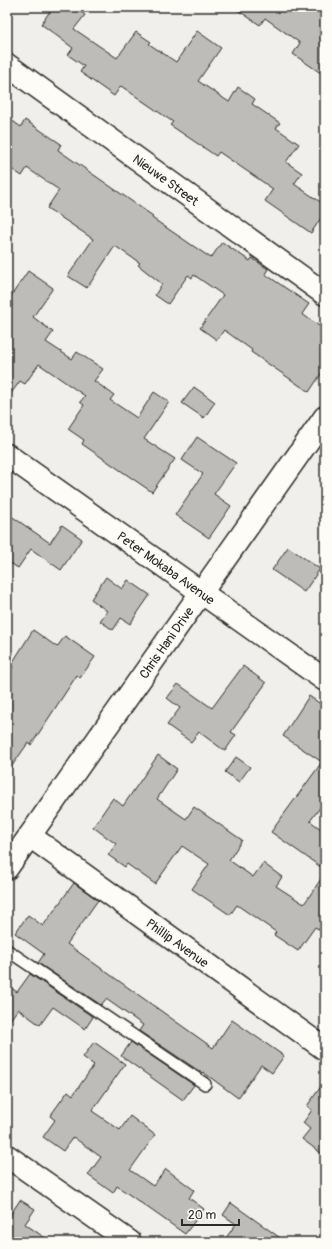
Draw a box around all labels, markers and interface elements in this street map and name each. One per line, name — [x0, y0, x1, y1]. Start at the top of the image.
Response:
street label: Nieuwe Street — [129, 151, 202, 210]
street label: Peter Mokaba Avenue — [114, 528, 218, 609]
street label: Chris Hani Drive — [136, 604, 198, 682]
street label: Phillip Avenue — [143, 915, 212, 972]
scale bar — [182, 1201, 239, 1227]
text: 20 m — [188, 1208, 217, 1223]

